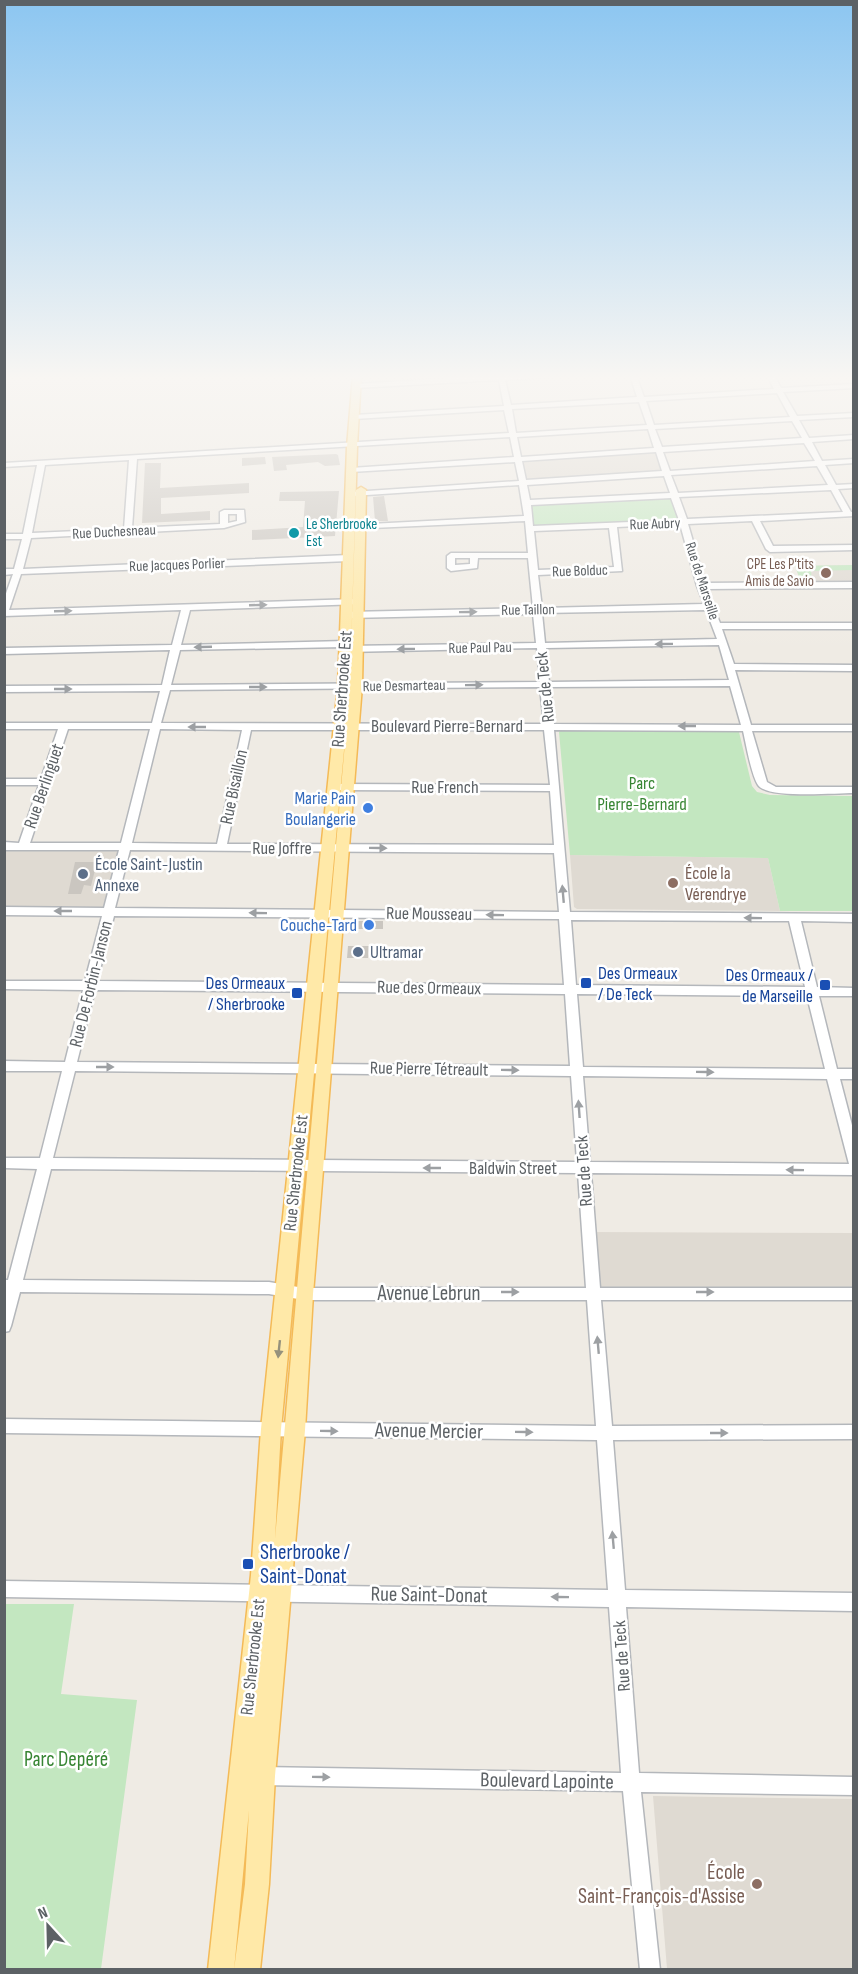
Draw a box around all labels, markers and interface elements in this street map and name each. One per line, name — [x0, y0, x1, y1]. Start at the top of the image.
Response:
street label: Rue Aubry — [629, 514, 681, 534]
place label: Le Sherbrooke Est — [306, 515, 377, 551]
street label: Rue Duchesneau — [72, 520, 156, 544]
marker: Le Sherbrooke Est — [287, 526, 301, 540]
street label: Rue de Marseille — [680, 540, 724, 622]
street label: Rue Jacques Porlier — [129, 554, 226, 576]
place label: CPE Les P'tits Amis de Savio — [745, 555, 814, 591]
street label: Rue Bolduc — [552, 561, 608, 581]
marker: CPE Les P'tits Amis de Savio — [819, 566, 833, 580]
one-way arrow — [248, 600, 267, 610]
street label: Rue Taillon — [501, 600, 555, 620]
one-way arrow — [53, 606, 72, 616]
one-way arrow — [459, 607, 478, 616]
street label: Rue Sherbrooke Est — [327, 629, 357, 748]
street label: Rue Paul Pau — [448, 638, 512, 658]
one-way arrow — [655, 639, 674, 648]
one-way arrow — [194, 643, 213, 652]
one-way arrow — [397, 644, 416, 653]
street label: Rue de Teck — [531, 650, 559, 723]
street label: Rue Desmarteau — [362, 676, 446, 696]
one-way arrow — [464, 680, 483, 690]
one-way arrow — [248, 682, 267, 692]
one-way arrow — [53, 684, 72, 693]
street label: Boulevard Pierre-Bernard — [371, 716, 523, 737]
one-way arrow — [677, 721, 696, 731]
one-way arrow — [188, 722, 207, 732]
street label: Rue Berlinguet — [20, 740, 68, 831]
street label: Rue Bisaillon — [216, 748, 252, 826]
park label: Parc Pierre-Bernard — [597, 773, 687, 815]
street label: Rue French — [411, 777, 479, 798]
place label: Marie Pain Boulangerie — [285, 788, 356, 830]
marker: Marie Pain Boulangerie — [361, 801, 375, 815]
street label: Rue Joffre — [252, 838, 312, 859]
one-way arrow — [368, 843, 387, 853]
place label: École Saint-Justin Annexe — [94, 854, 203, 896]
place label: École la Vérendrye — [685, 863, 746, 905]
marker: École Saint-Justin Annexe — [76, 867, 90, 881]
marker: École la Vérendrye — [666, 876, 680, 890]
one-way arrow — [558, 884, 568, 903]
street label: Rue Mousseau — [386, 903, 472, 925]
one-way arrow — [54, 906, 73, 916]
one-way arrow — [249, 908, 268, 918]
one-way arrow — [486, 910, 505, 920]
one-way arrow — [744, 913, 763, 922]
place label: Couche-Tard — [280, 915, 357, 936]
marker: Couche-Tard — [362, 918, 376, 932]
street label: Rue De Forbin-Janson — [65, 919, 117, 1049]
place label: Ultramar — [370, 942, 423, 963]
marker: Ultramar — [351, 945, 365, 959]
place label: Des Ormeaux / De Teck — [598, 963, 678, 1005]
place label: Des Ormeaux / de Marseille — [725, 965, 814, 1007]
place label: Des Ormeaux / Sherbrooke — [206, 973, 285, 1015]
marker: Des Ormeaux / De Teck — [579, 976, 593, 990]
street label: Rue des Ormeaux — [377, 977, 481, 999]
marker: Des Ormeaux / de Marseille — [818, 978, 832, 992]
marker: Des Ormeaux / Sherbrooke — [290, 986, 304, 1000]
street label: Rue Pierre Tétreault — [370, 1057, 489, 1081]
one-way arrow — [95, 1062, 114, 1072]
one-way arrow — [500, 1065, 519, 1075]
one-way arrow — [695, 1067, 714, 1077]
one-way arrow — [575, 1100, 584, 1119]
street label: Rue Sherbrooke Est — [279, 1113, 313, 1232]
street label: Rue de Teck — [571, 1135, 597, 1207]
street label: Baldwin Street — [469, 1158, 557, 1179]
one-way arrow — [423, 1163, 442, 1172]
one-way arrow — [786, 1165, 805, 1175]
street label: Avenue Lebrun — [376, 1281, 481, 1306]
one-way arrow — [500, 1287, 519, 1297]
one-way arrow — [695, 1288, 714, 1297]
one-way arrow — [593, 1336, 603, 1355]
one-way arrow — [274, 1339, 284, 1358]
street label: Avenue Mercier — [374, 1418, 483, 1444]
one-way arrow — [320, 1426, 339, 1435]
one-way arrow — [515, 1427, 534, 1437]
one-way arrow — [710, 1428, 729, 1438]
one-way arrow — [609, 1530, 618, 1549]
place label: Sherbrooke / Saint-Donat — [260, 1540, 350, 1589]
marker: Sherbrooke / Saint-Donat — [241, 1557, 255, 1571]
street label: Rue Saint-Donat — [370, 1581, 488, 1609]
one-way arrow — [550, 1592, 569, 1602]
street label: Rue Sherbrooke Est — [236, 1597, 270, 1716]
street label: Rue de Teck — [609, 1620, 635, 1692]
park label: Parc Depéré — [24, 1747, 108, 1772]
street label: Boulevard Lapointe — [480, 1767, 614, 1795]
one-way arrow — [312, 1772, 331, 1782]
place label: École Saint-François-d'Assise — [578, 1860, 745, 1909]
marker: École Saint-François-d'Assise — [750, 1877, 764, 1891]
north arrow — [18, 1896, 78, 1956]
text: N — [35, 1903, 50, 1924]

